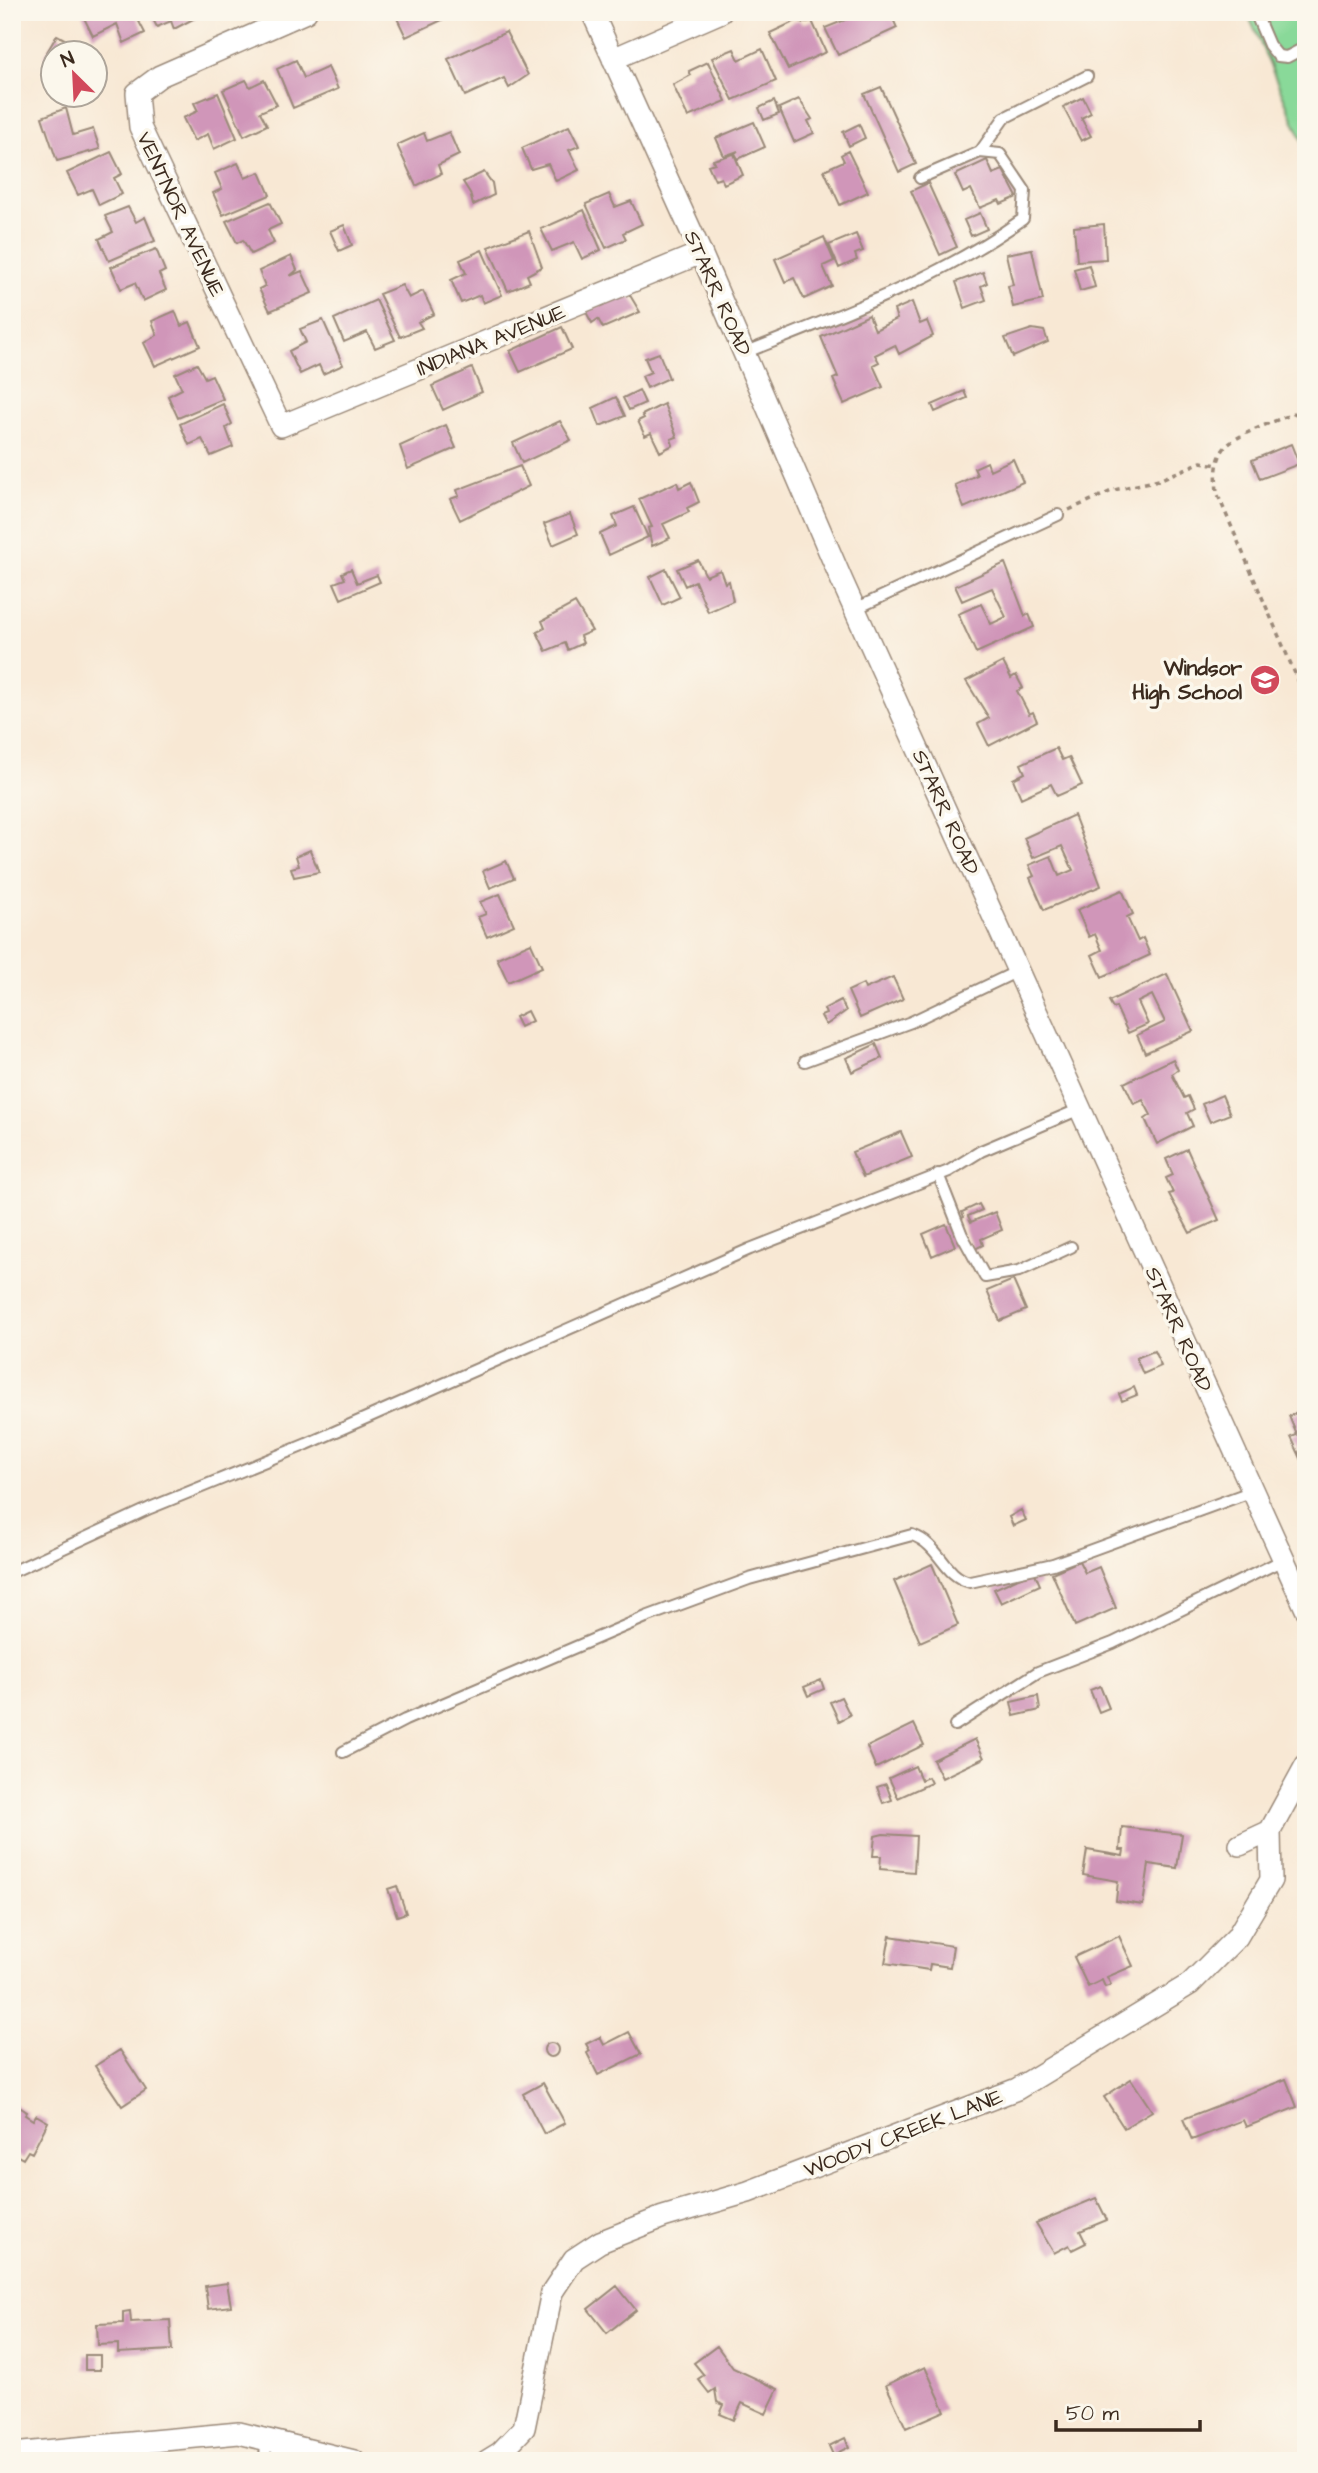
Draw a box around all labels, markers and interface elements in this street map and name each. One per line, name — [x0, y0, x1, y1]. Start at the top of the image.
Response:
north arrow — [38, 38, 108, 108]
text: N — [57, 45, 79, 75]
street label: VENTNOR AVENUE — [130, 127, 232, 302]
street label: STARR ROAD — [677, 226, 758, 361]
street label: INDIANA AVENUE — [412, 297, 570, 384]
place label: Windsor High School — [1132, 654, 1243, 709]
school or university icon: Windsor High School — [1248, 663, 1282, 697]
street label: STARR ROAD — [905, 745, 986, 880]
street label: STARR ROAD — [1138, 1262, 1219, 1397]
street label: WOODY CREEK LANE — [800, 2082, 1007, 2185]
scale bar — [1056, 2389, 1199, 2433]
text: 50 m — [1066, 2399, 1120, 2428]

